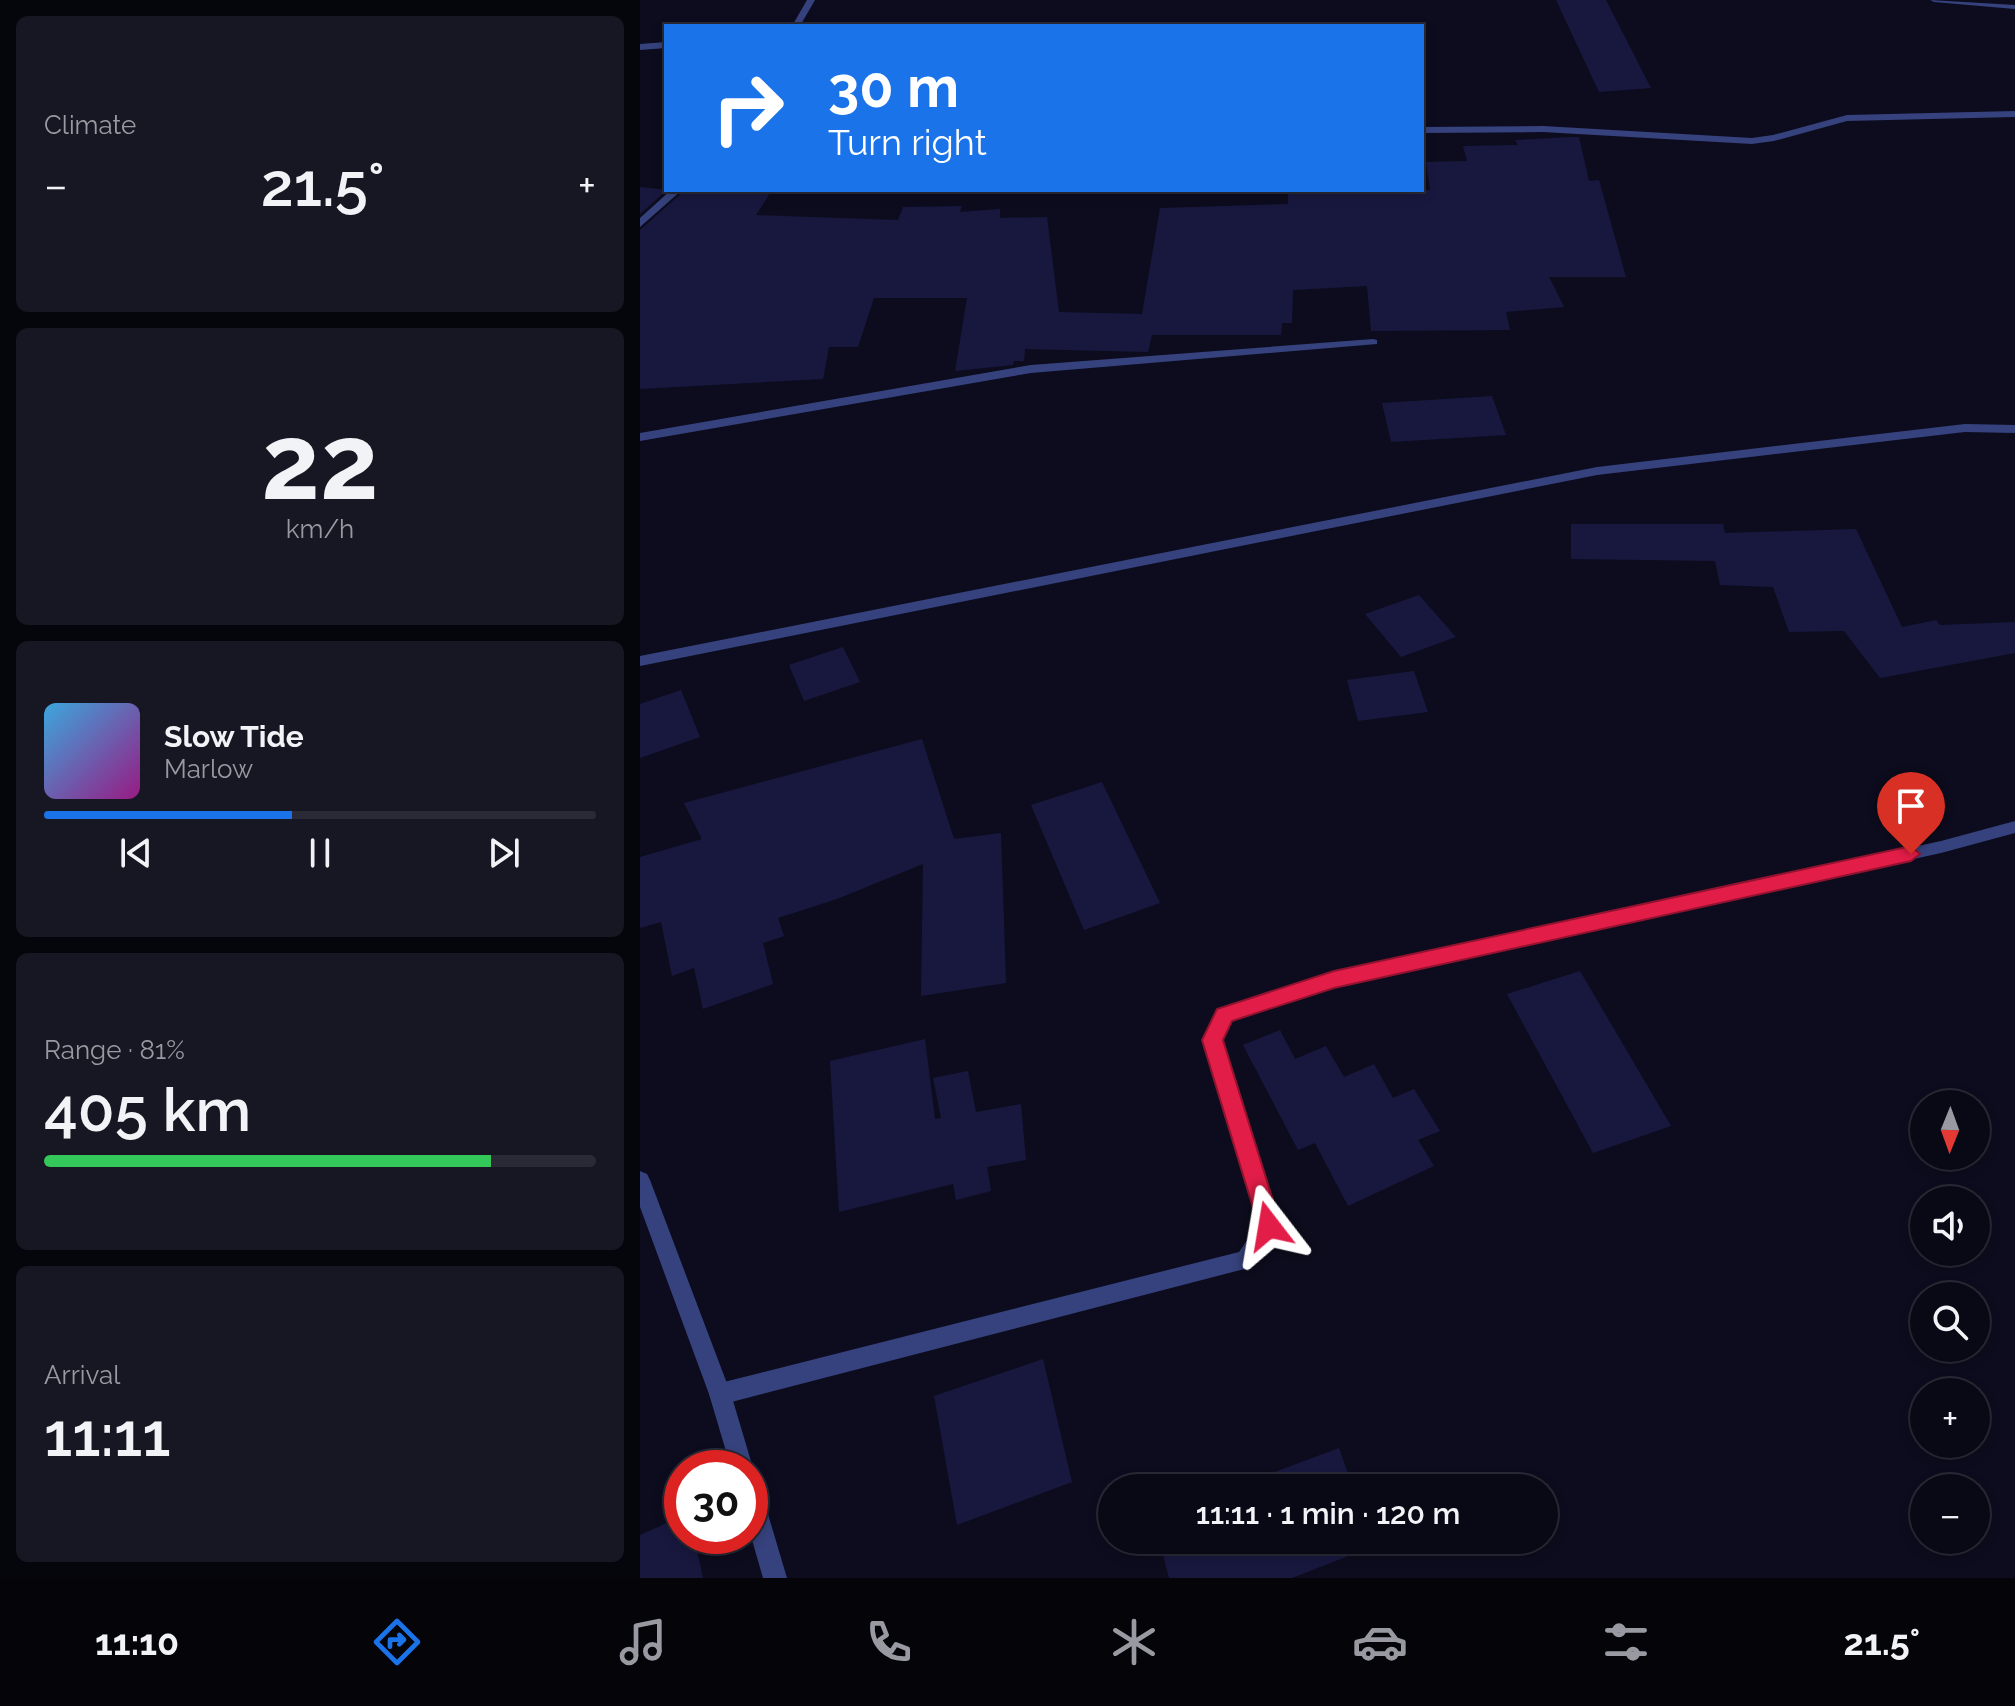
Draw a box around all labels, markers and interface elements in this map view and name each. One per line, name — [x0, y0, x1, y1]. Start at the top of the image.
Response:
text: 30 m — [828, 54, 959, 120]
icon: right — [696, 56, 800, 160]
text: Climate — [44, 110, 136, 140]
text: Turn right — [828, 121, 987, 163]
text: 21.5° — [261, 150, 385, 220]
text: − — [44, 160, 68, 211]
text: + — [578, 160, 596, 211]
text: 22 — [261, 401, 379, 523]
text: km/h — [286, 514, 354, 544]
text: Slow Tide — [164, 719, 304, 754]
text: Marlow — [164, 754, 253, 784]
pin — [1877, 772, 1945, 854]
icon: arrive — [1889, 784, 1933, 828]
icon: previous — [114, 831, 158, 875]
icon: pause — [298, 831, 342, 875]
icon: next — [482, 831, 526, 875]
text: Range · 81% — [44, 1035, 185, 1065]
text: 405 km — [44, 1075, 251, 1145]
north arrow — [1910, 1090, 1990, 1170]
map controls — [1910, 1090, 1990, 1554]
position arrow — [1227, 1184, 1311, 1268]
button: sound — [1910, 1186, 1990, 1266]
button: search — [1910, 1282, 1990, 1362]
text: Arrival — [44, 1360, 120, 1390]
button: + — [1910, 1378, 1990, 1458]
text: 11:11 — [44, 1400, 170, 1470]
speed limit sign: 30 — [664, 1450, 768, 1554]
button: − — [1910, 1474, 1990, 1554]
text: 11:11 · 1 min · 120 m — [1196, 1496, 1460, 1531]
icon: directions — [369, 1614, 425, 1670]
icon: music — [615, 1614, 671, 1670]
icon: phone — [861, 1614, 917, 1670]
icon: climate — [1106, 1614, 1162, 1670]
icon: car — [1352, 1614, 1408, 1670]
icon: filters — [1598, 1614, 1654, 1670]
text: 11:10 — [95, 1621, 179, 1663]
text: 21.5° — [1844, 1621, 1920, 1663]

